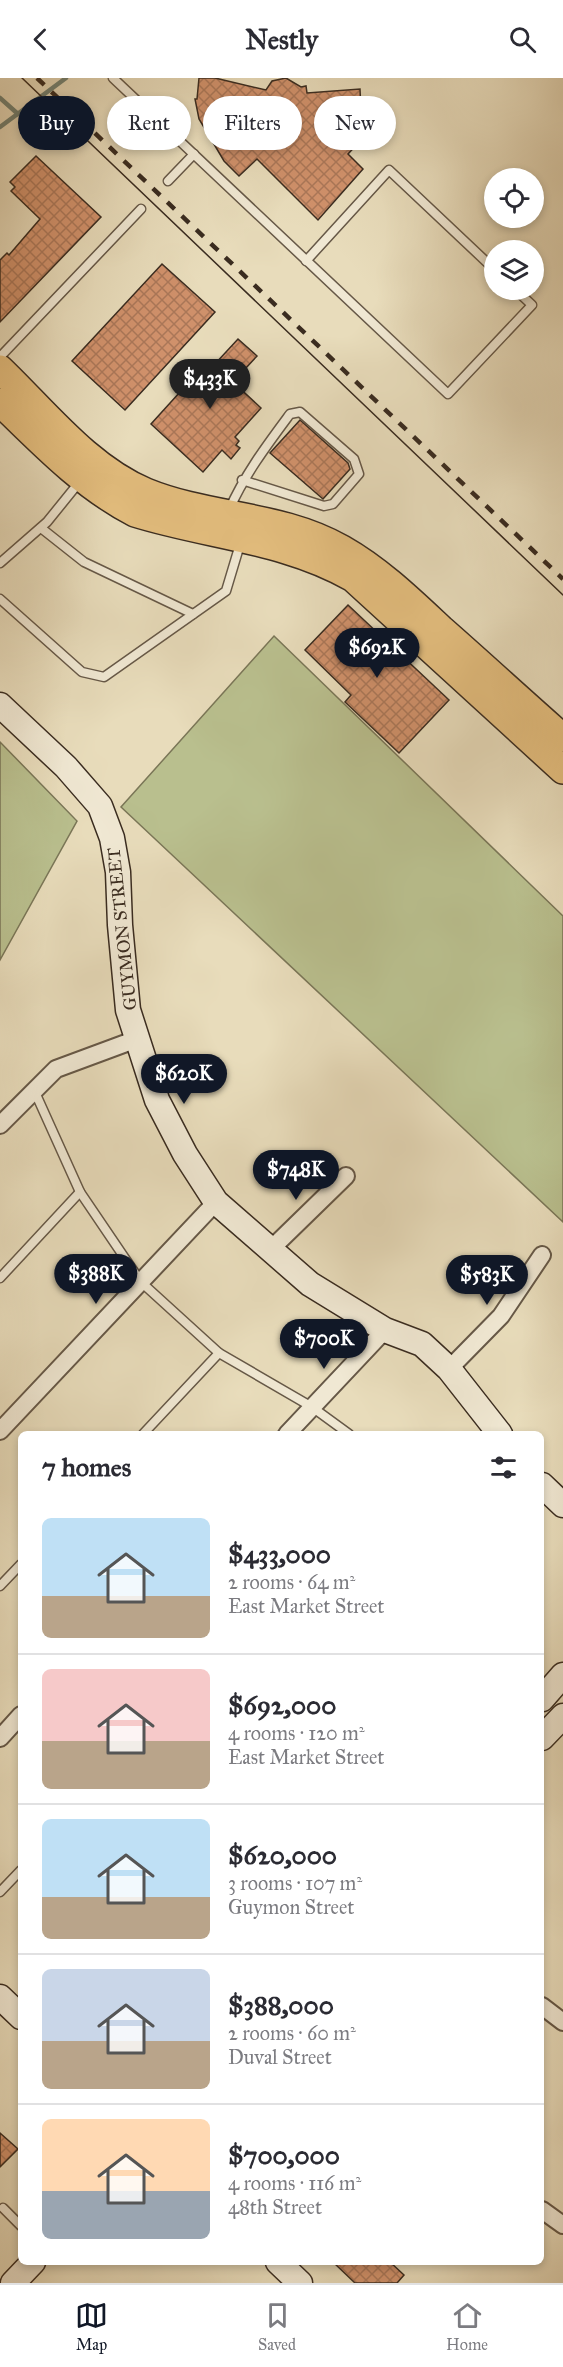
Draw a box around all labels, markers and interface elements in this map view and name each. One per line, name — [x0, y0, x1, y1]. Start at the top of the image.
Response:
icon: back — [24, 23, 57, 56]
text: Nestly — [245, 23, 318, 56]
icon: search — [506, 23, 539, 56]
chip: Buy — [18, 96, 95, 150]
chip: Rent — [107, 96, 191, 150]
chip: Filters — [203, 96, 302, 150]
chip: New — [314, 96, 396, 150]
map controls — [484, 168, 544, 300]
button: locate — [484, 168, 544, 228]
button: layers — [484, 240, 544, 300]
pin: $433K — [168, 359, 252, 410]
text: $433K — [183, 366, 237, 390]
pin: $692K — [335, 628, 419, 679]
text: $692K — [348, 635, 406, 659]
street label: GUYMON STREET — [103, 847, 141, 1011]
pin: $620K — [142, 1054, 226, 1105]
text: $620K — [155, 1061, 213, 1085]
pin: $748K — [254, 1150, 338, 1201]
text: $748K — [267, 1157, 325, 1181]
pin: $388K — [54, 1254, 138, 1305]
pin: $583K — [445, 1255, 529, 1306]
text: $388K — [68, 1261, 124, 1285]
text: $583K — [460, 1262, 514, 1286]
pin: $700K — [282, 1319, 366, 1370]
text: $700K — [294, 1326, 354, 1350]
text: 7 homes — [42, 1451, 131, 1483]
icon: filters — [487, 1451, 520, 1484]
text: $433,000 — [228, 1538, 331, 1570]
icon: home — [90, 1542, 162, 1614]
text: 2 rooms · 64 m² — [228, 1570, 355, 1594]
text: East Market Street — [228, 1594, 384, 1618]
text: $692,000 — [228, 1689, 336, 1721]
icon: home — [90, 1693, 162, 1765]
text: 4 rooms · 120 m² — [228, 1721, 365, 1745]
text: East Market Street — [228, 1745, 384, 1769]
text: $620,000 — [228, 1839, 337, 1871]
icon: home — [90, 1843, 162, 1915]
text: 3 rooms · 107 m² — [228, 1871, 362, 1895]
text: Guymon Street — [228, 1895, 354, 1919]
text: $388,000 — [228, 1989, 334, 2021]
icon: home — [90, 1993, 162, 2065]
text: 2 rooms · 60 m² — [228, 2021, 356, 2045]
text: Duval Street — [228, 2045, 332, 2069]
text: $700,000 — [228, 2139, 340, 2171]
icon: home — [90, 2143, 162, 2215]
text: 4 rooms · 116 m² — [228, 2171, 361, 2195]
text: 48th Street — [228, 2195, 322, 2219]
tab: Map — [75, 2299, 108, 2354]
tab: Saved — [258, 2299, 296, 2354]
tab: Home — [446, 2299, 488, 2354]

